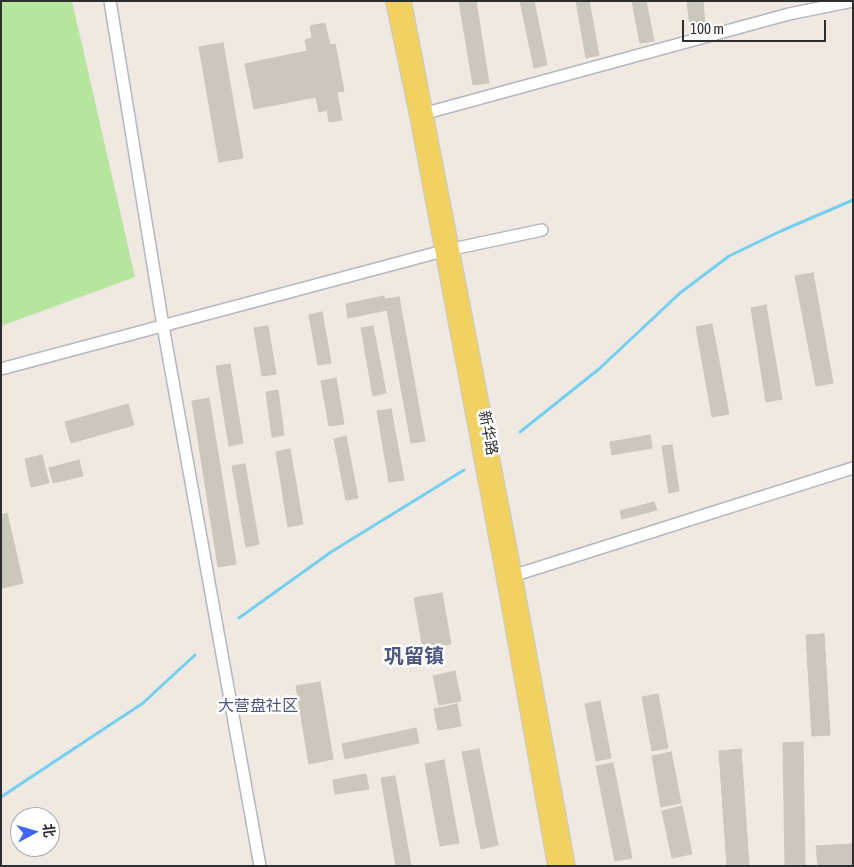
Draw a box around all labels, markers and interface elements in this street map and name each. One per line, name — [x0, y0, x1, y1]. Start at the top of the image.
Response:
scale bar — [684, 10, 828, 42]
text: 100 m — [690, 20, 724, 37]
street label: 新华路 — [475, 409, 501, 457]
district label: 巩留镇 — [384, 645, 444, 669]
district label: 大营盘社区 — [218, 696, 298, 716]
north arrow — [10, 807, 60, 857]
text: 北 — [40, 823, 58, 838]

